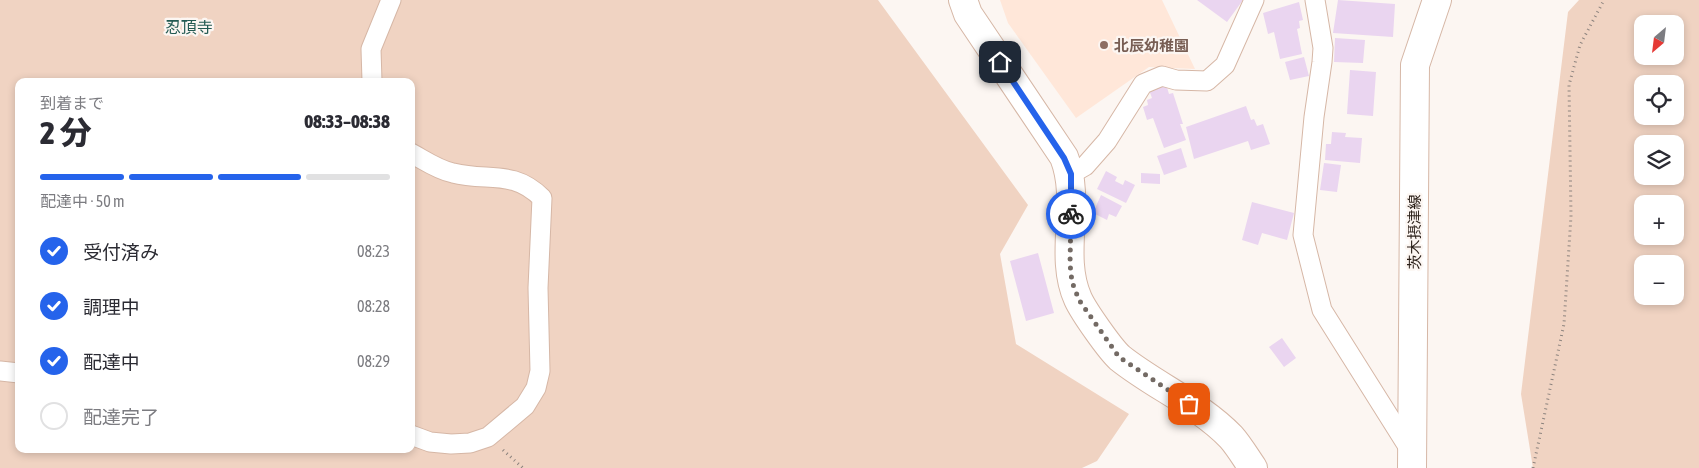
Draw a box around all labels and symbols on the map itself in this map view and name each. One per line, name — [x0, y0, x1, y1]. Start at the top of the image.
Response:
north arrow — [1634, 15, 1684, 65]
district label: 忍頂寺 — [165, 18, 213, 36]
place label: 北辰幼稚園 — [1114, 37, 1189, 54]
marker: 北辰幼稚園 — [1098, 39, 1110, 51]
pin — [979, 41, 1021, 83]
courier — [1046, 189, 1096, 239]
street label: 茨木摂津線 — [1406, 194, 1423, 270]
pin — [1168, 383, 1210, 425]

